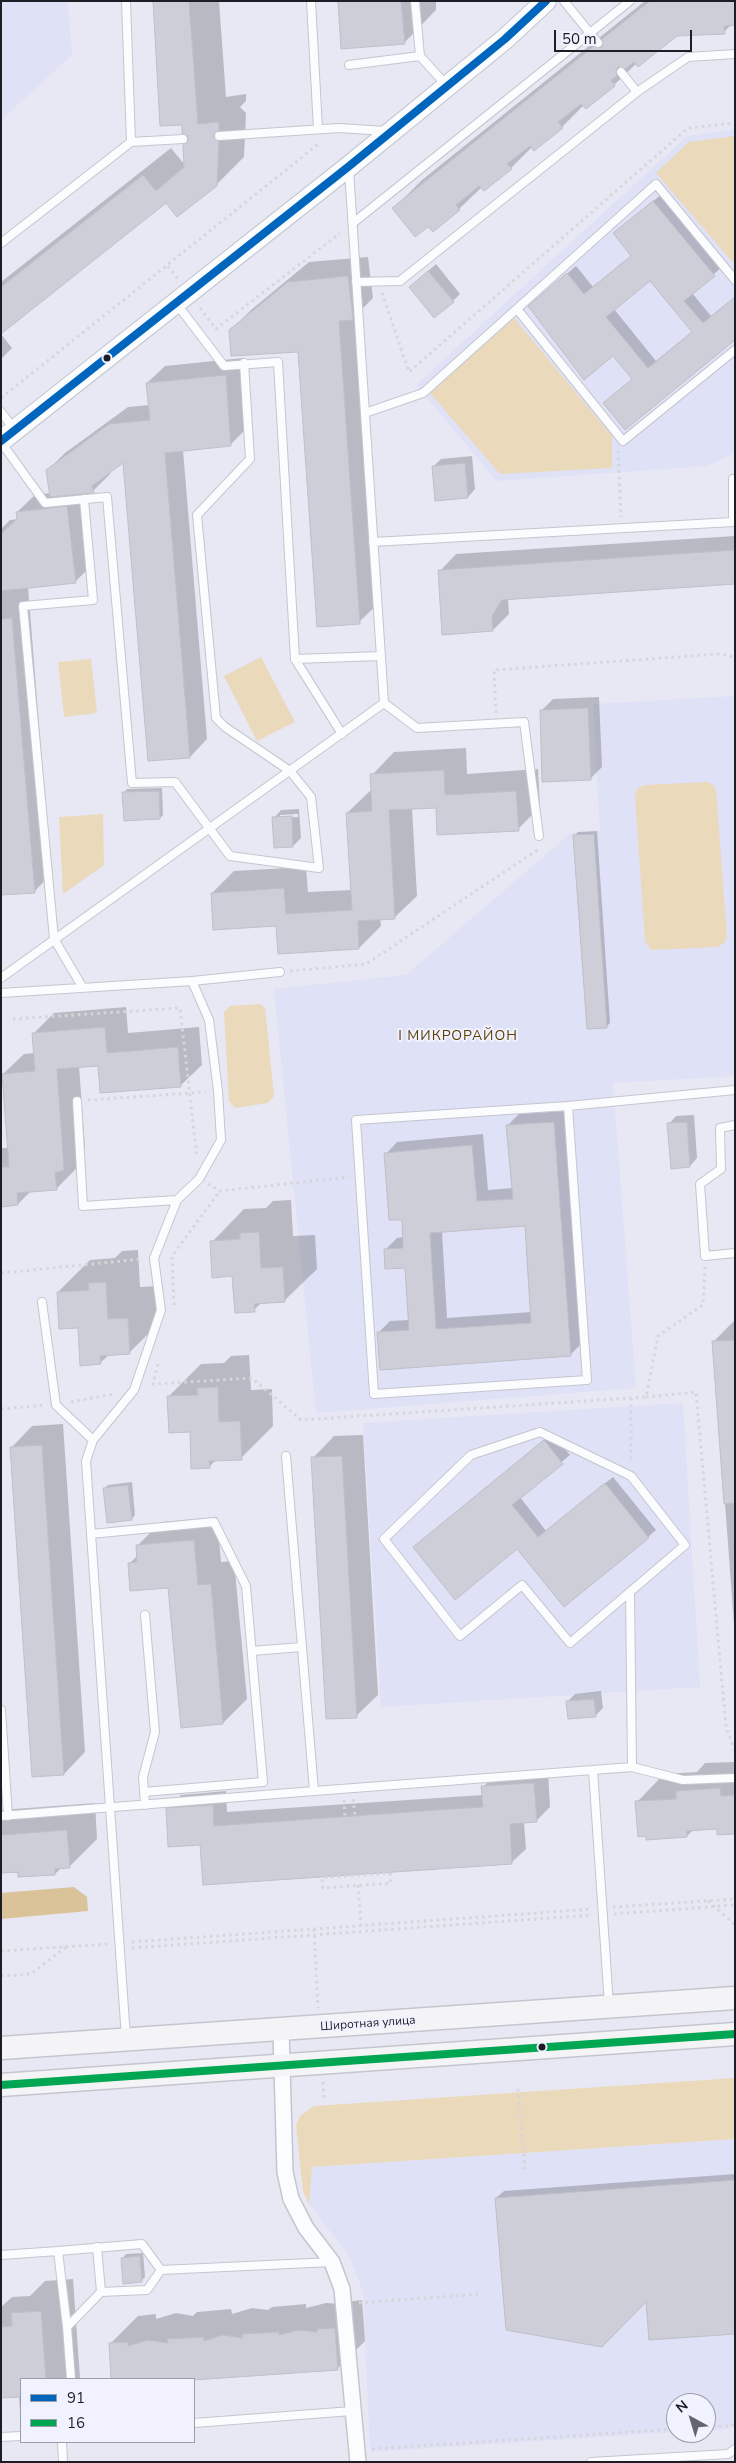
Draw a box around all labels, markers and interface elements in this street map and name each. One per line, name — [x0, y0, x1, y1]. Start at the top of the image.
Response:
scale bar — [556, 20, 694, 52]
text: 50 m — [562, 29, 597, 49]
unlabelled marker — [102, 353, 112, 363]
district label: I МИКРОРАЙОН — [397, 1029, 519, 1045]
street label: Широтная улица — [320, 2013, 416, 2035]
unlabelled marker — [537, 2042, 547, 2052]
legend — [20, 2378, 195, 2443]
text: 91 — [67, 2388, 85, 2408]
north arrow — [666, 2393, 716, 2443]
text: N — [672, 2396, 692, 2417]
text: 16 — [67, 2413, 85, 2433]

